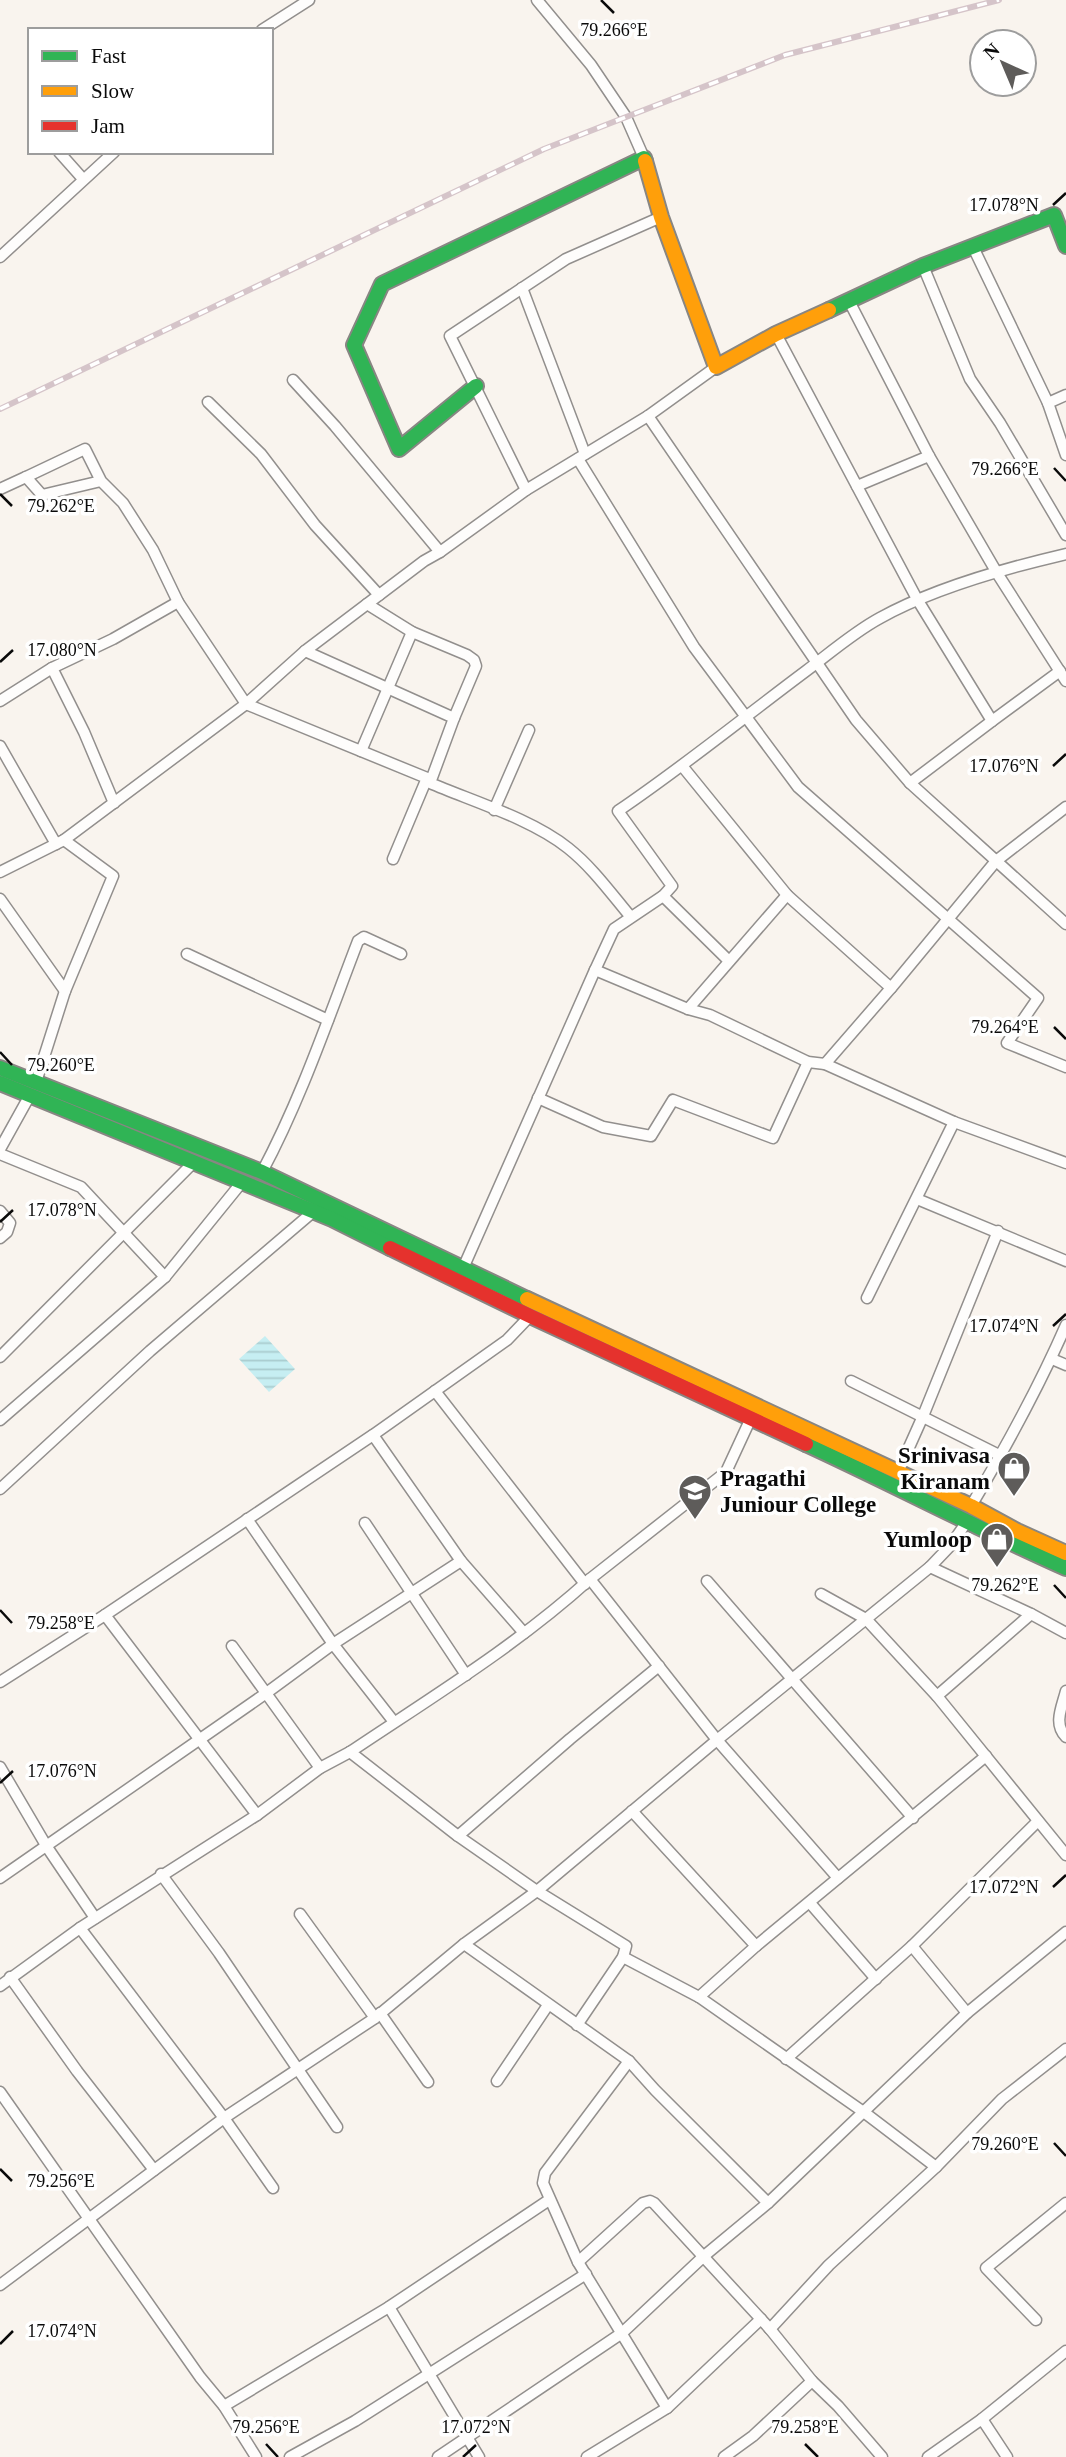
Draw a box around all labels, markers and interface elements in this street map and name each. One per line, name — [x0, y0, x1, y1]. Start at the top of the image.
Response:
text: 79.266°E — [580, 20, 648, 40]
legend — [28, 28, 273, 154]
north arrow — [968, 28, 1038, 98]
text: N — [979, 39, 1004, 63]
text: Fast — [91, 44, 126, 68]
text: Slow — [91, 79, 135, 103]
text: Jam — [91, 114, 125, 138]
text: 17.078°N — [969, 195, 1039, 215]
text: 79.266°E — [971, 459, 1039, 479]
text: 79.262°E — [27, 496, 95, 516]
text: 17.080°N — [27, 640, 97, 660]
text: 17.076°N — [969, 756, 1039, 776]
text: 79.264°E — [971, 1017, 1039, 1037]
text: 79.260°E — [27, 1055, 95, 1075]
text: 17.078°N — [27, 1200, 97, 1220]
text: 17.074°N — [969, 1316, 1039, 1336]
place label: Srinivasa Kiranam — [898, 1443, 990, 1494]
shop icon: Srinivasa Kiranam — [995, 1449, 1033, 1498]
place label: Pragathi Juniour College — [720, 1466, 876, 1517]
school or university icon: Pragathi Juniour College — [676, 1472, 714, 1521]
shop icon: Yumloop — [978, 1520, 1016, 1569]
place label: Yumloop — [883, 1527, 972, 1552]
text: 79.262°E — [971, 1575, 1039, 1595]
text: 79.258°E — [27, 1613, 95, 1633]
text: 17.076°N — [27, 1761, 97, 1781]
text: 17.072°N — [969, 1877, 1039, 1897]
text: 79.260°E — [971, 2134, 1039, 2154]
text: 79.256°E — [27, 2171, 95, 2191]
text: 17.074°N — [27, 2321, 97, 2341]
text: 79.256°E — [232, 2417, 300, 2437]
text: 17.072°N — [441, 2417, 511, 2437]
text: 79.258°E — [771, 2417, 839, 2437]

